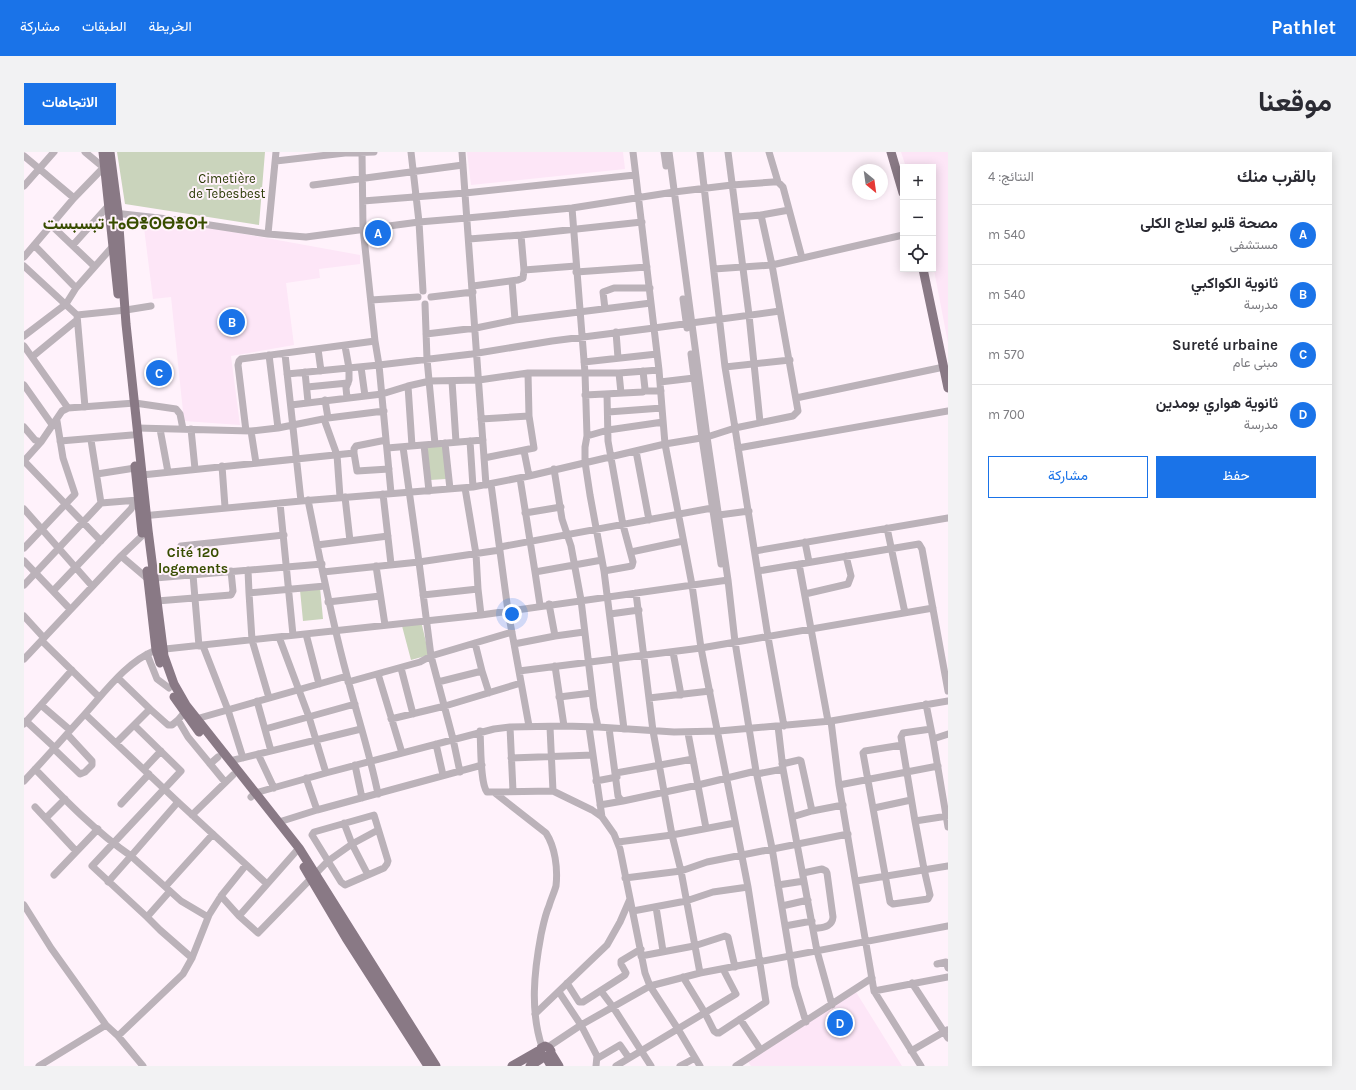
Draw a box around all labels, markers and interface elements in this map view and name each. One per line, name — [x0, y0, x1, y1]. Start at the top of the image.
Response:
text: Pathlet — [1271, 17, 1336, 39]
text: مشاركة — [20, 18, 60, 35]
text: الطبقات — [82, 18, 126, 35]
text: الخريطة — [148, 18, 192, 35]
button: الاتجاهات — [24, 83, 116, 125]
text: موقعنا — [1258, 85, 1332, 118]
north arrow — [852, 164, 888, 200]
map controls — [900, 164, 936, 272]
button: + — [900, 164, 936, 200]
text: بالقرب منك — [1237, 166, 1316, 186]
text: النتائج: 4 — [988, 169, 1034, 184]
park label: Cimetière de Tebesbest — [189, 171, 266, 201]
button: − — [900, 200, 936, 236]
district label: تبسبست ⵜⴰⴱⴻⵙⴱⴻⵙⵜ — [43, 213, 208, 233]
text: مصحة قلبو لعلاج الكلى — [1140, 214, 1278, 232]
pin: A — [365, 218, 391, 248]
text: 540 m — [988, 227, 1026, 242]
text: A — [1299, 227, 1307, 242]
button: locate — [900, 236, 936, 272]
text: مستشفى — [1230, 237, 1278, 252]
text: ثانوية الكواكبي — [1191, 274, 1278, 292]
text: 540 m — [988, 287, 1026, 302]
text: B — [1299, 287, 1307, 302]
text: مدرسة — [1244, 297, 1278, 312]
pin: B — [219, 307, 245, 337]
text: Sureté urbaine — [1172, 336, 1278, 354]
text: 570 m — [988, 347, 1024, 362]
text: C — [1299, 347, 1307, 362]
text: مبنى عام — [1233, 355, 1278, 370]
pin: C — [146, 358, 172, 388]
text: ثانوية هواري بومدين — [1156, 394, 1278, 412]
text: 700 m — [988, 407, 1025, 422]
text: D — [1299, 407, 1307, 422]
text: مدرسة — [1244, 417, 1278, 432]
button: مشاركة — [988, 456, 1148, 498]
button: حفظ — [1156, 456, 1316, 498]
district label: Cité 120 logements — [158, 544, 228, 577]
your location — [502, 604, 522, 624]
pin: D — [827, 1008, 853, 1038]

